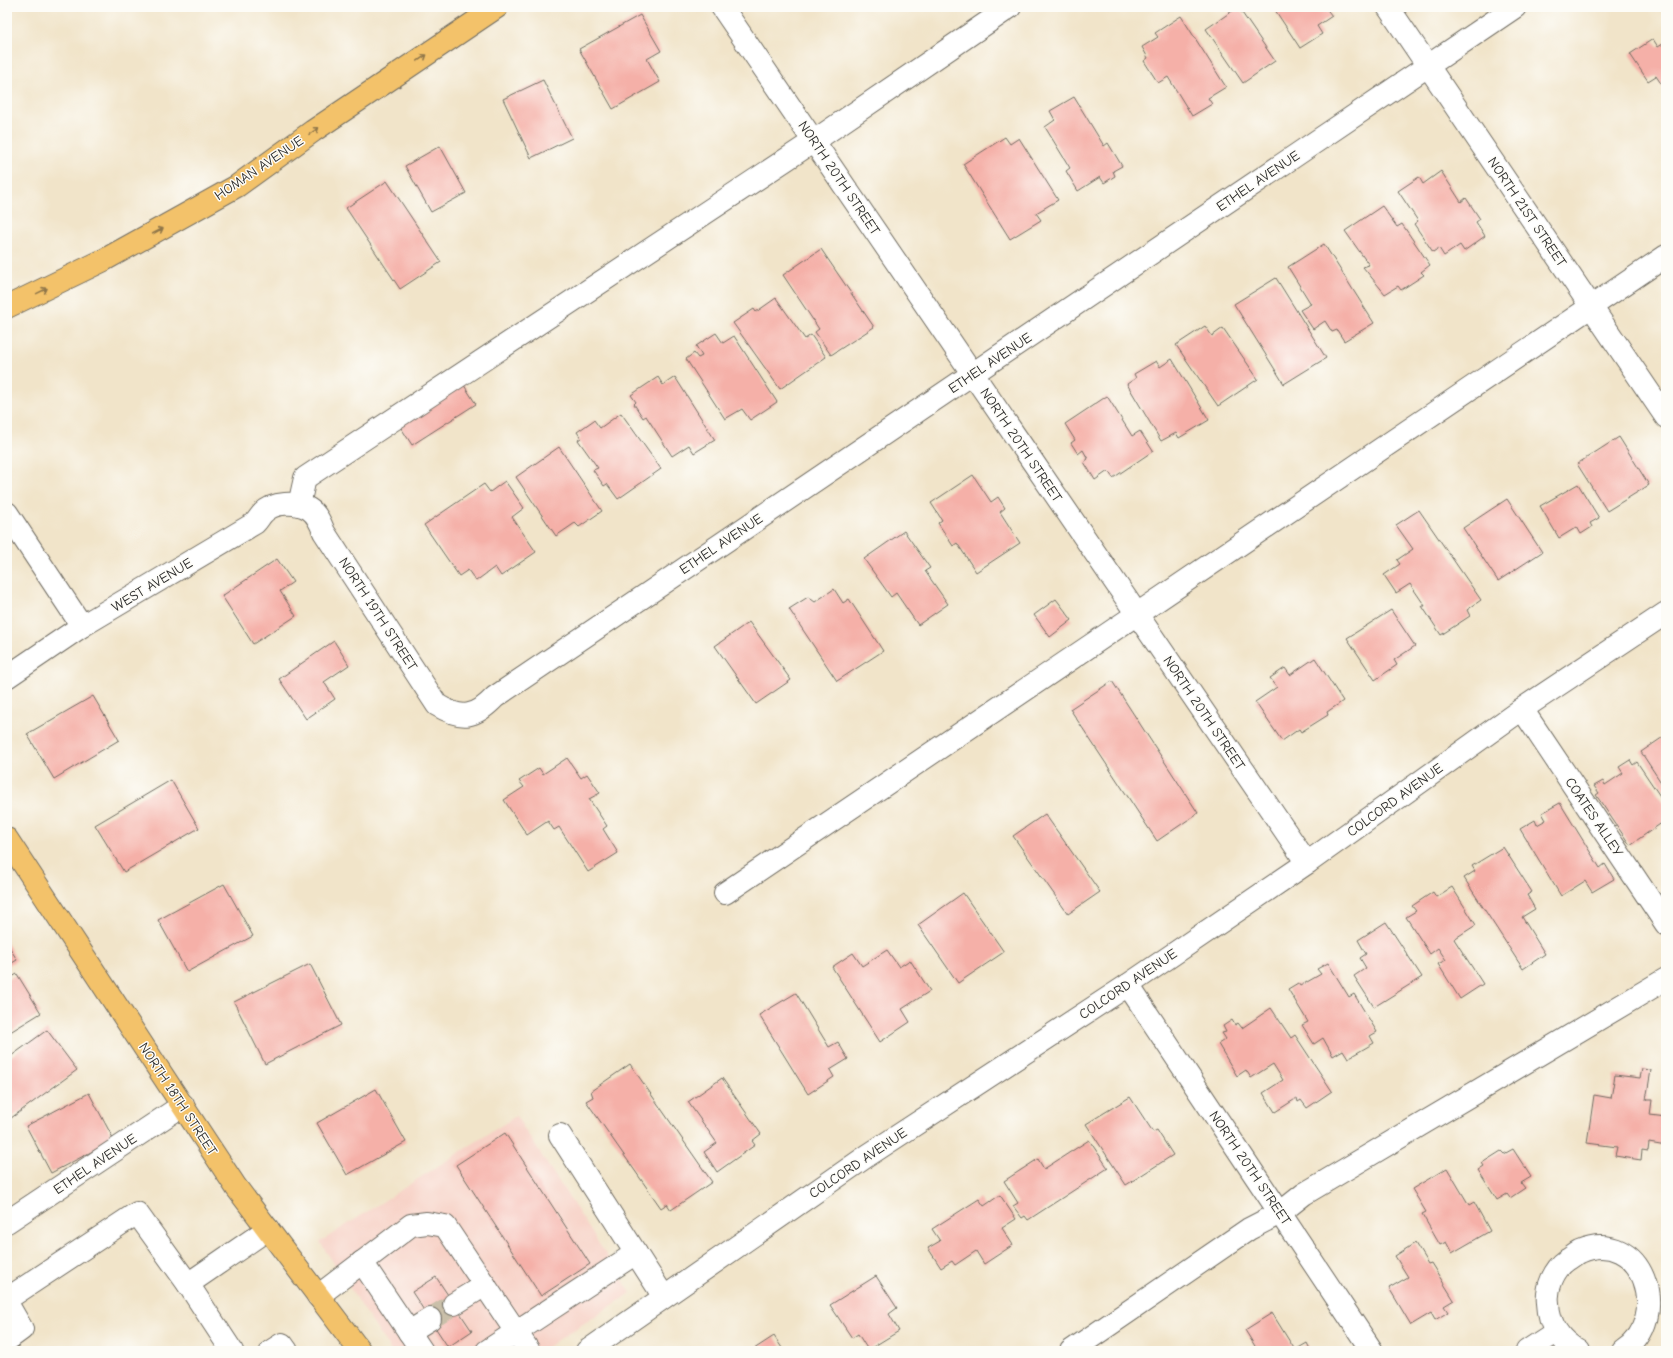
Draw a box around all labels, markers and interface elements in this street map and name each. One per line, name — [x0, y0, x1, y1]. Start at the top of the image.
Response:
one-way arrow — [416, 54, 427, 62]
street label: NORTH 20TH STREET — [794, 118, 884, 239]
one-way arrow — [308, 127, 319, 135]
street label: HOMAN AVENUE — [211, 132, 307, 204]
street label: ETHEL AVENUE — [1213, 147, 1303, 215]
street label: NORTH 21ST STREET — [1484, 154, 1570, 271]
one-way arrow — [152, 227, 164, 235]
one-way arrow — [36, 287, 48, 294]
street label: ETHEL AVENUE — [945, 329, 1035, 397]
street label: NORTH 20TH STREET — [976, 385, 1066, 506]
street label: ETHEL AVENUE — [676, 510, 766, 578]
street label: WEST AVENUE — [109, 554, 195, 616]
street label: NORTH 19TH STREET — [335, 554, 421, 674]
street label: NORTH 20TH STREET — [1159, 653, 1249, 774]
street label: COLCORD AVENUE — [1344, 760, 1446, 840]
street label: COATES ALLEY — [1561, 774, 1627, 860]
street label: COLCORD AVENUE — [1076, 945, 1180, 1023]
street label: NORTH 18TH STREET — [135, 1039, 221, 1159]
street label: NORTH 20TH STREET — [1205, 1108, 1295, 1229]
street label: COLCORD AVENUE — [806, 1124, 910, 1202]
street label: ETHEL AVENUE — [50, 1130, 140, 1198]

